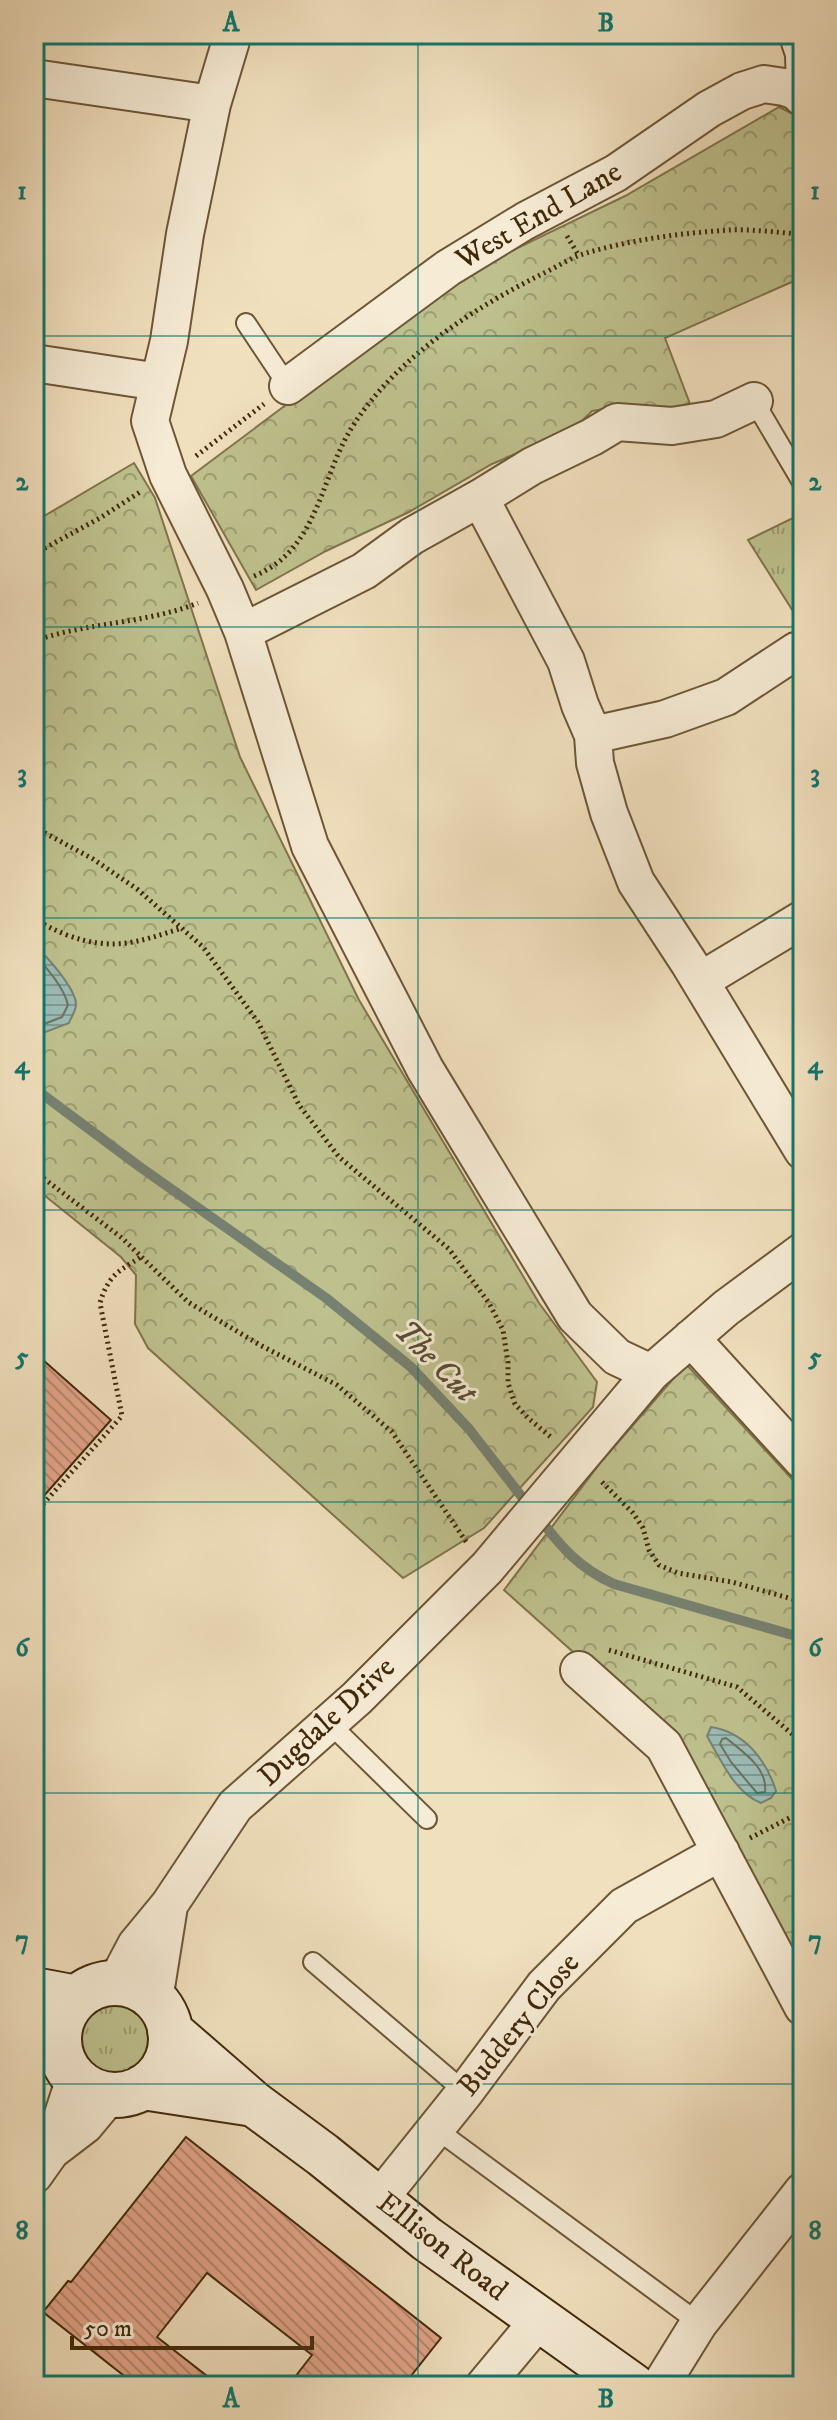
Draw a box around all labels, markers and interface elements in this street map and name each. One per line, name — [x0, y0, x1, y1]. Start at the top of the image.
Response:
text: A — [222, 7, 241, 40]
text: B — [598, 7, 614, 40]
street label: West End Lane — [449, 154, 628, 279]
text: 1 — [17, 175, 27, 208]
text: 1 — [810, 175, 820, 208]
text: 2 — [16, 466, 30, 499]
text: 2 — [809, 466, 823, 499]
text: 3 — [17, 758, 27, 791]
text: 3 — [810, 758, 820, 791]
text: 4 — [15, 1049, 31, 1082]
text: 4 — [808, 1049, 824, 1082]
water label: The Cut — [385, 1312, 487, 1414]
text: 5 — [15, 1341, 29, 1374]
text: 5 — [808, 1341, 822, 1374]
text: 6 — [15, 1632, 30, 1665]
text: 6 — [808, 1632, 823, 1665]
street label: Dugdale Drive — [251, 1649, 403, 1795]
text: 7 — [15, 1924, 29, 1957]
text: 7 — [808, 1924, 822, 1957]
street label: Buddery Close — [450, 1946, 588, 2104]
street label: Ellison Road — [369, 2184, 515, 2310]
text: 8 — [15, 2215, 29, 2248]
text: 8 — [808, 2215, 822, 2248]
scale bar — [72, 2300, 312, 2350]
text: 50 m — [84, 2314, 132, 2344]
text: A — [222, 2383, 241, 2416]
text: B — [598, 2383, 614, 2416]

